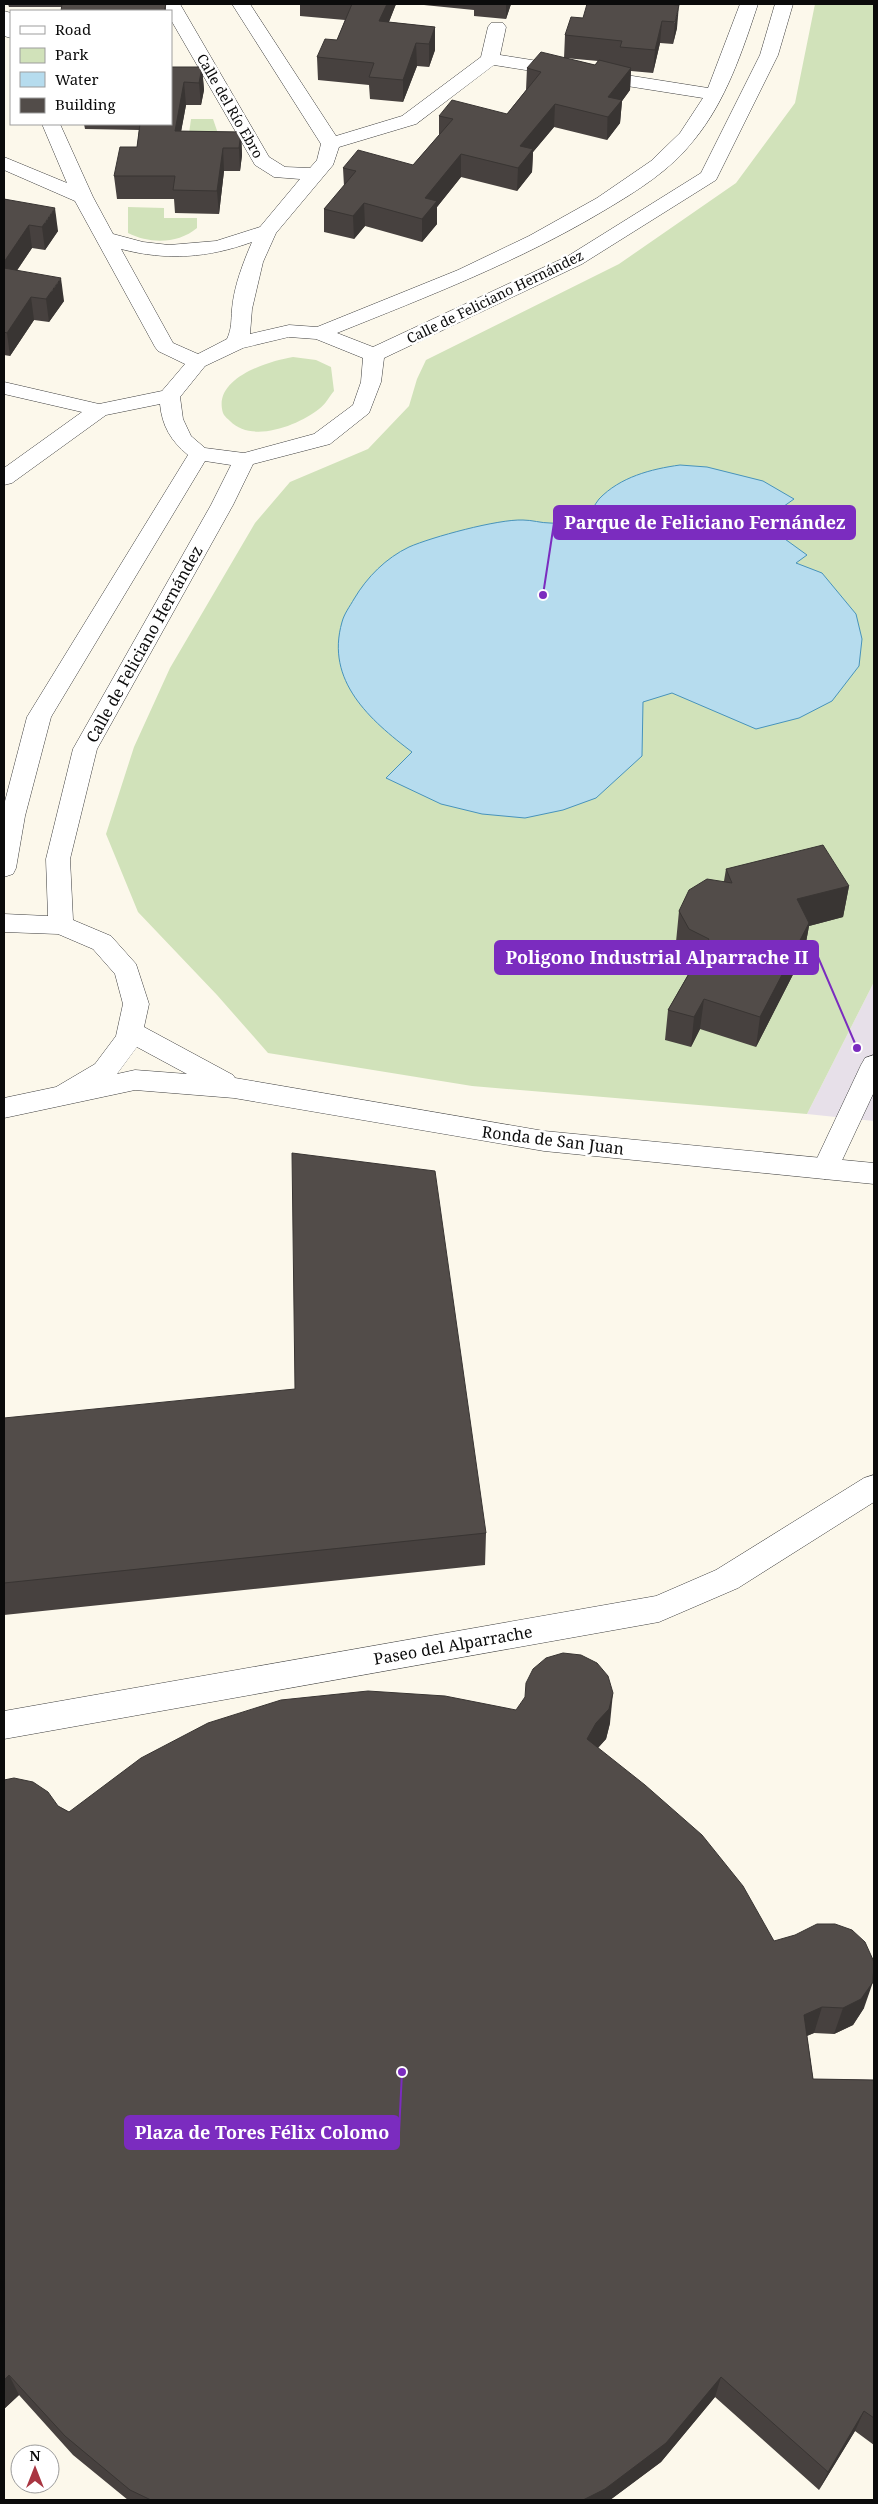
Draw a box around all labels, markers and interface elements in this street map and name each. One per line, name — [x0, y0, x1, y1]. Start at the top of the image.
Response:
legend — [10, 10, 172, 125]
text: Road — [55, 19, 91, 39]
text: Park — [55, 44, 89, 64]
street label: Calle del Río Ebro — [193, 50, 268, 161]
text: Water — [55, 69, 98, 89]
text: Building — [55, 94, 116, 114]
street label: Calle de Feliciano Hernández — [403, 245, 586, 348]
callout: Parque de Feliciano Fernández — [554, 506, 855, 539]
text: Parque de Feliciano Fernández — [564, 510, 846, 534]
street label: Calle de Feliciano Hernández — [81, 542, 207, 746]
callout: Poligono Industrial Alparrache II — [495, 941, 818, 974]
text: Poligono Industrial Alparrache II — [506, 945, 808, 969]
street label: Ronda de San Juan — [481, 1120, 625, 1160]
street label: Paseo del Alparrache — [372, 1620, 534, 1670]
callout: Plaza de Tores Félix Colomo — [125, 2116, 399, 2149]
text: Plaza de Tores Félix Colomo — [135, 2120, 389, 2144]
north arrow — [10, 2444, 60, 2494]
text: N — [29, 2446, 41, 2465]

